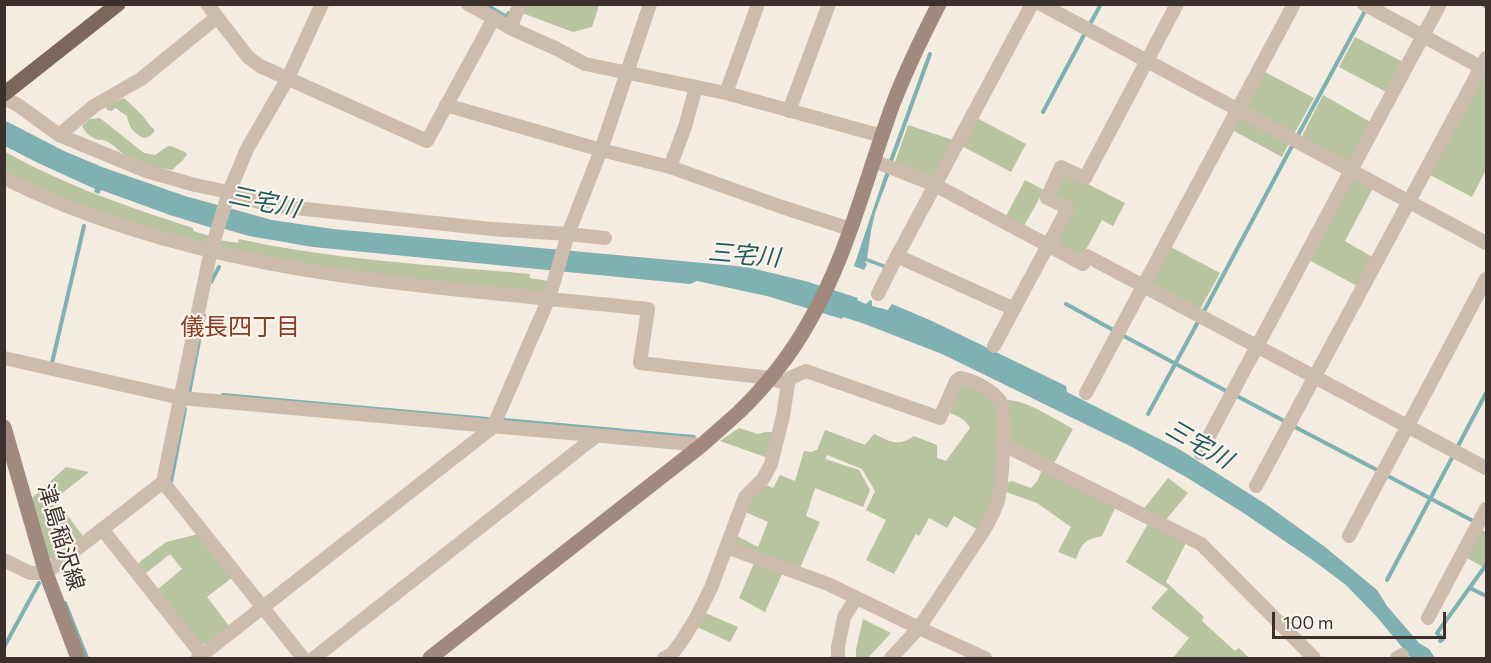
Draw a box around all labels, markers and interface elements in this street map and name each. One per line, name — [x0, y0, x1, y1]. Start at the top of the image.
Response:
water label: 三宅川 — [226, 180, 302, 224]
water label: 三宅川 — [707, 238, 781, 272]
district label: 儀長四丁目 — [180, 313, 300, 341]
water label: 三宅川 — [1161, 414, 1237, 474]
street label: 津島稲沢線 — [32, 481, 90, 593]
scale bar — [1275, 600, 1449, 638]
text: 100 m — [1283, 611, 1333, 633]

